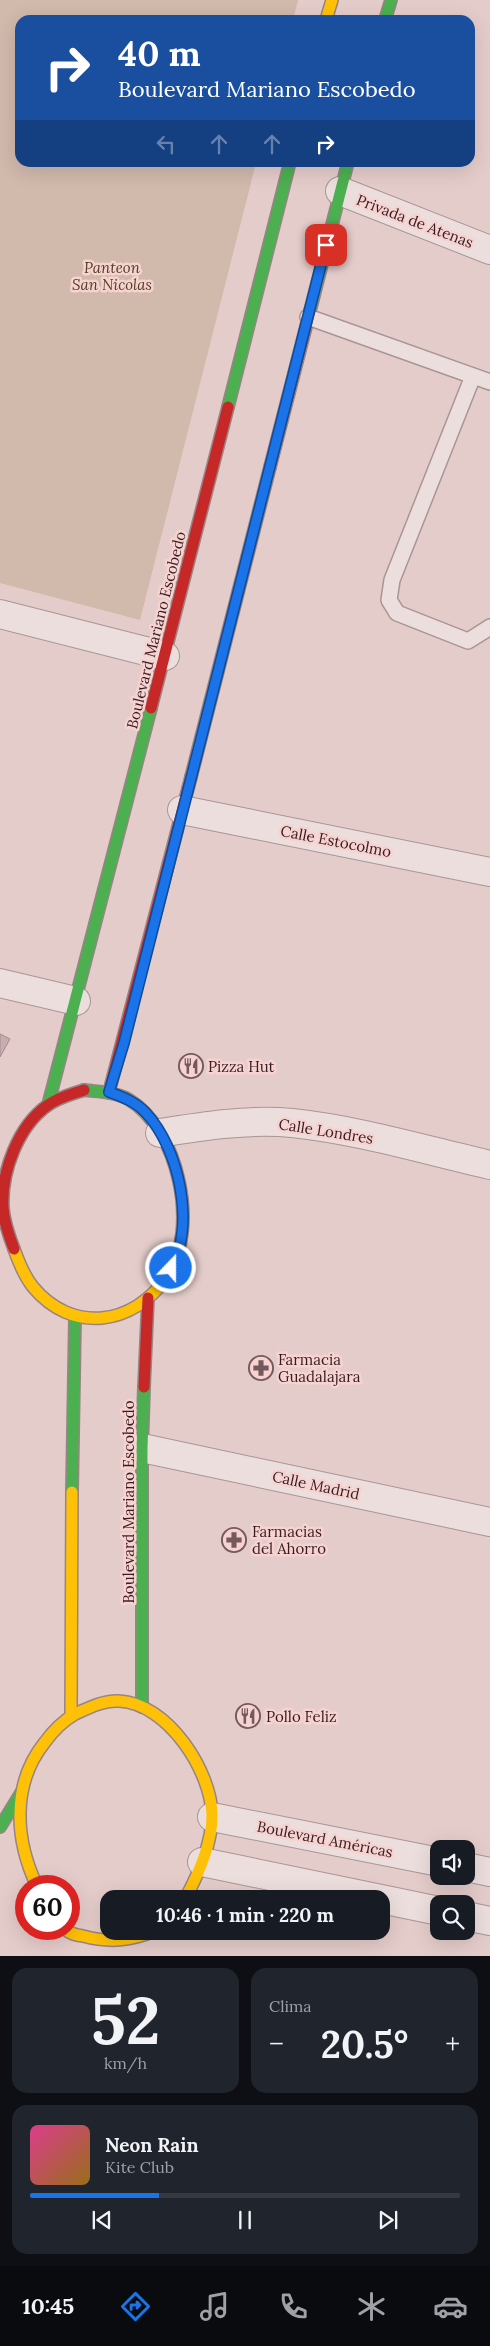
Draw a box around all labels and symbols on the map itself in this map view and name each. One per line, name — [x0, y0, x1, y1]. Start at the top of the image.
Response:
street label: Privada de Atenas — [354, 190, 476, 252]
pin — [305, 224, 347, 266]
park label: Panteon San Nicolas — [72, 258, 152, 294]
street label: Boulevard Mariano Escobedo — [122, 529, 190, 731]
street label: Calle Estocolmo — [279, 821, 393, 861]
restaurant icon: Pizza Hut — [178, 1053, 204, 1079]
place label: Pizza Hut — [208, 1057, 275, 1076]
street label: Calle Londres — [277, 1114, 375, 1148]
position arrow — [144, 1241, 196, 1293]
place label: Farmacia Guadalajara — [278, 1350, 361, 1386]
pharmacy icon: Farmacia Guadalajara — [248, 1355, 274, 1381]
street label: Boulevard Mariano Escobedo — [119, 1400, 138, 1603]
street label: Calle Madrid — [271, 1466, 361, 1504]
place label: Farmacias del Ahorro — [252, 1522, 326, 1558]
pharmacy icon: Farmacias del Ahorro — [221, 1527, 247, 1553]
restaurant icon: Pollo Feliz — [235, 1703, 261, 1729]
place label: Pollo Feliz — [266, 1707, 337, 1726]
street label: Boulevard Américas — [255, 1817, 395, 1861]
speed limit sign: 60 — [15, 1875, 80, 1940]

